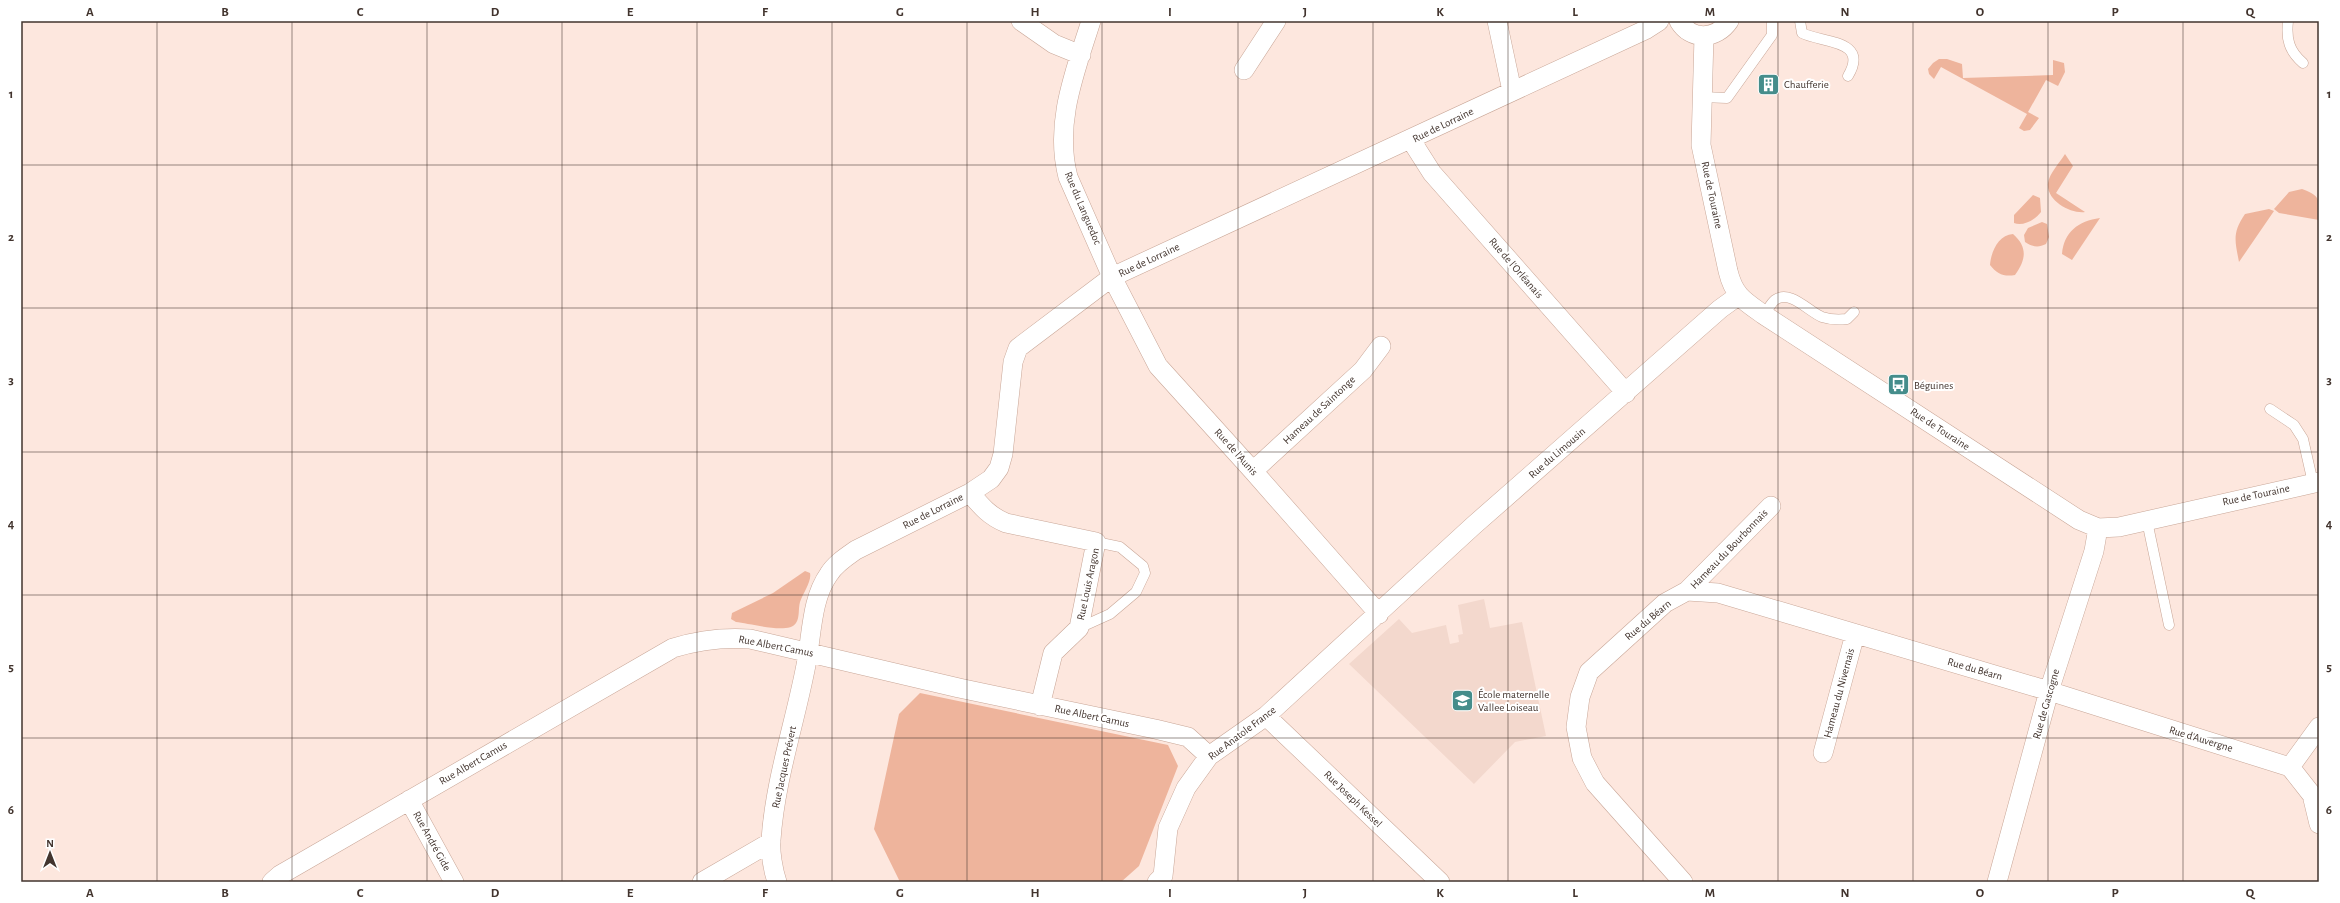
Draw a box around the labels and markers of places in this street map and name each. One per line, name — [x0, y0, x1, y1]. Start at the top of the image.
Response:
building icon: Chaufferie — [1756, 71, 1782, 97]
place label: Chaufferie — [1784, 79, 1829, 90]
bus stop icon: Béguines — [1886, 372, 1912, 398]
place label: Béguines — [1914, 380, 1953, 391]
school or university icon: École maternelle Vallee Loiseau — [1449, 687, 1475, 713]
place label: École maternelle Vallee Loiseau — [1478, 688, 1549, 713]

